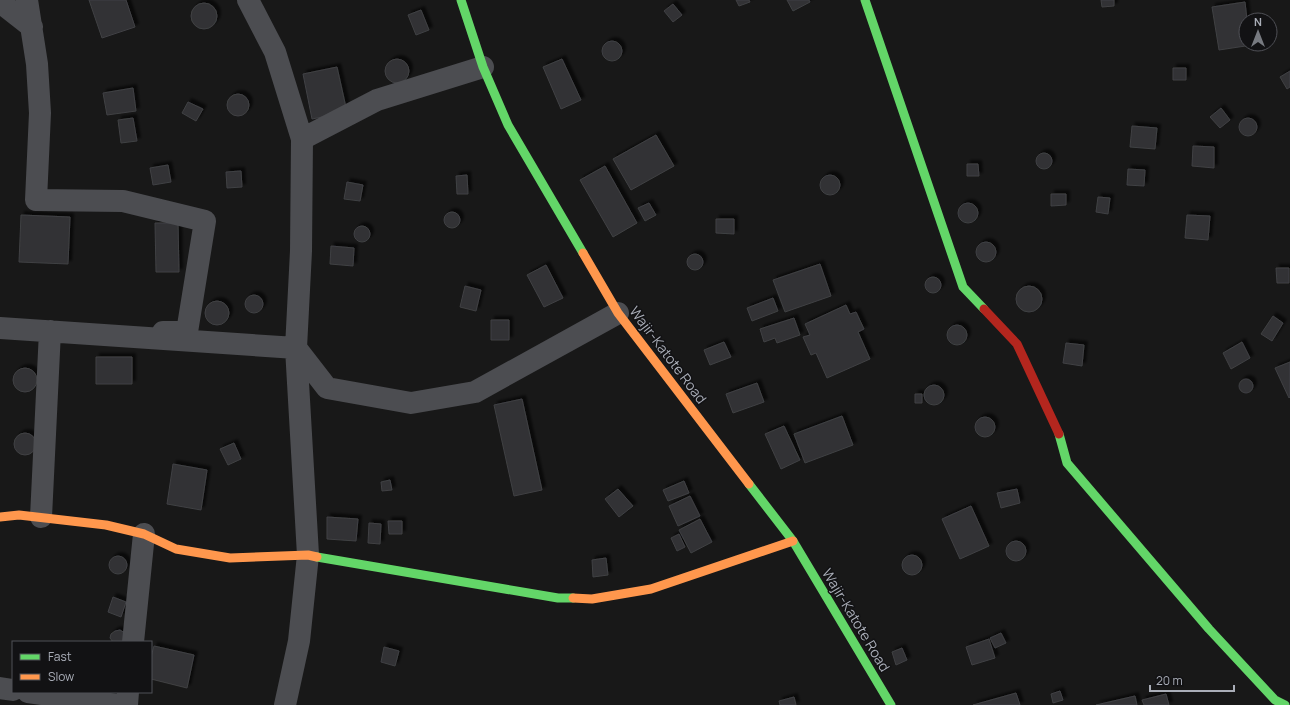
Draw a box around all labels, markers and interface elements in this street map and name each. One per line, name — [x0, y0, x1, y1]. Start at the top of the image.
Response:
north arrow — [1238, 12, 1278, 52]
text: N — [1254, 14, 1262, 29]
street label: Wajir-Katote Road — [626, 302, 711, 407]
street label: Wajir-Katote Road — [818, 565, 895, 675]
legend — [12, 641, 152, 693]
text: Fast — [48, 648, 72, 665]
scale bar — [1150, 667, 1234, 693]
text: Slow — [48, 668, 74, 685]
text: 20 m — [1156, 672, 1183, 689]

